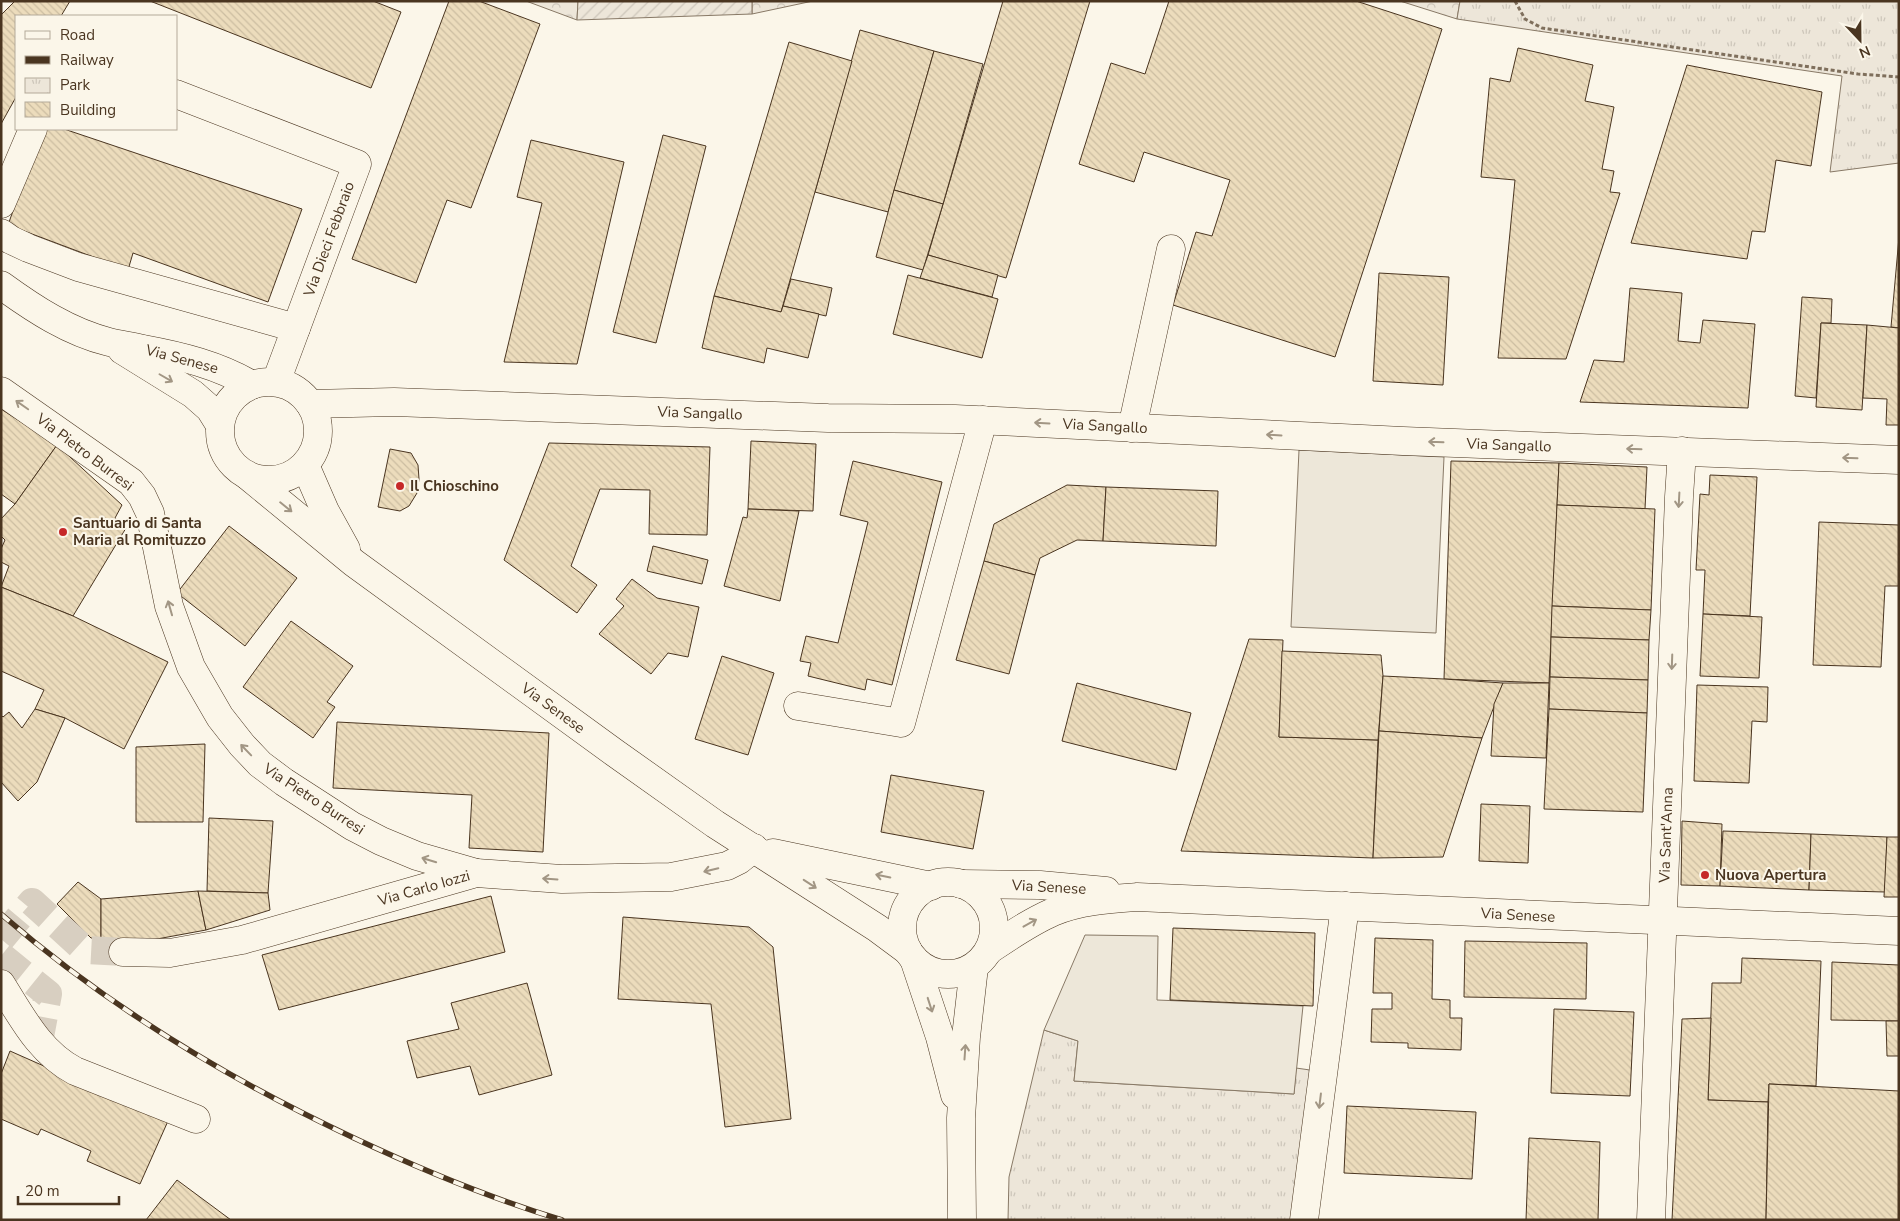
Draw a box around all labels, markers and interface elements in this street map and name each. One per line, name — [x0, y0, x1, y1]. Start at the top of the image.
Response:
legend — [15, 15, 178, 130]
north arrow — [1835, 15, 1885, 65]
text: Road — [60, 25, 95, 45]
text: N — [1856, 41, 1873, 62]
text: Railway — [60, 50, 114, 70]
text: Park — [60, 75, 90, 95]
text: Building — [60, 100, 116, 120]
street label: Via Dieci Febbraio — [299, 179, 359, 300]
street label: Via Senese — [142, 339, 221, 378]
one-way arrow — [158, 373, 173, 383]
one-way arrow — [15, 400, 29, 410]
street label: Via Sangallo — [656, 401, 743, 424]
street label: Via Pietro Burresi — [31, 408, 138, 495]
street label: Via Sangallo — [1061, 414, 1148, 438]
one-way arrow — [1034, 419, 1050, 428]
one-way arrow — [1266, 431, 1282, 440]
street label: Via Sangallo — [1465, 433, 1552, 456]
one-way arrow — [1428, 438, 1444, 447]
one-way arrow — [1626, 444, 1642, 454]
one-way arrow — [1842, 453, 1858, 463]
place label: Il Chioschino — [410, 476, 499, 496]
marker: Il Chioschino — [394, 480, 406, 492]
one-way arrow — [1674, 491, 1684, 507]
one-way arrow — [279, 502, 292, 513]
place label: Santuario di Santa Maria al Romituzzo — [73, 513, 206, 550]
marker: Santuario di Santa Maria al Romituzzo — [57, 526, 69, 538]
one-way arrow — [164, 601, 174, 617]
one-way arrow — [1668, 654, 1677, 670]
street label: Via Senese — [516, 677, 589, 738]
one-way arrow — [240, 744, 252, 756]
street label: Via Pietro Burresi — [259, 758, 369, 839]
street label: Via Sant'Anna — [1654, 787, 1678, 884]
one-way arrow — [422, 854, 438, 864]
street label: Via Carlo Iozzi — [375, 865, 472, 911]
place label: Nuova Apertura — [1715, 865, 1826, 885]
one-way arrow — [704, 866, 720, 875]
marker: Nuova Apertura — [1699, 869, 1711, 881]
one-way arrow — [876, 871, 892, 880]
one-way arrow — [542, 874, 558, 883]
street label: Via Senese — [1010, 875, 1087, 899]
one-way arrow — [803, 879, 817, 889]
street label: Via Senese — [1479, 903, 1556, 927]
one-way arrow — [1022, 918, 1037, 928]
one-way arrow — [926, 996, 936, 1012]
one-way arrow — [961, 1044, 970, 1060]
one-way arrow — [1315, 1093, 1325, 1109]
scale bar — [18, 1174, 119, 1206]
text: 20 m — [25, 1181, 60, 1201]

